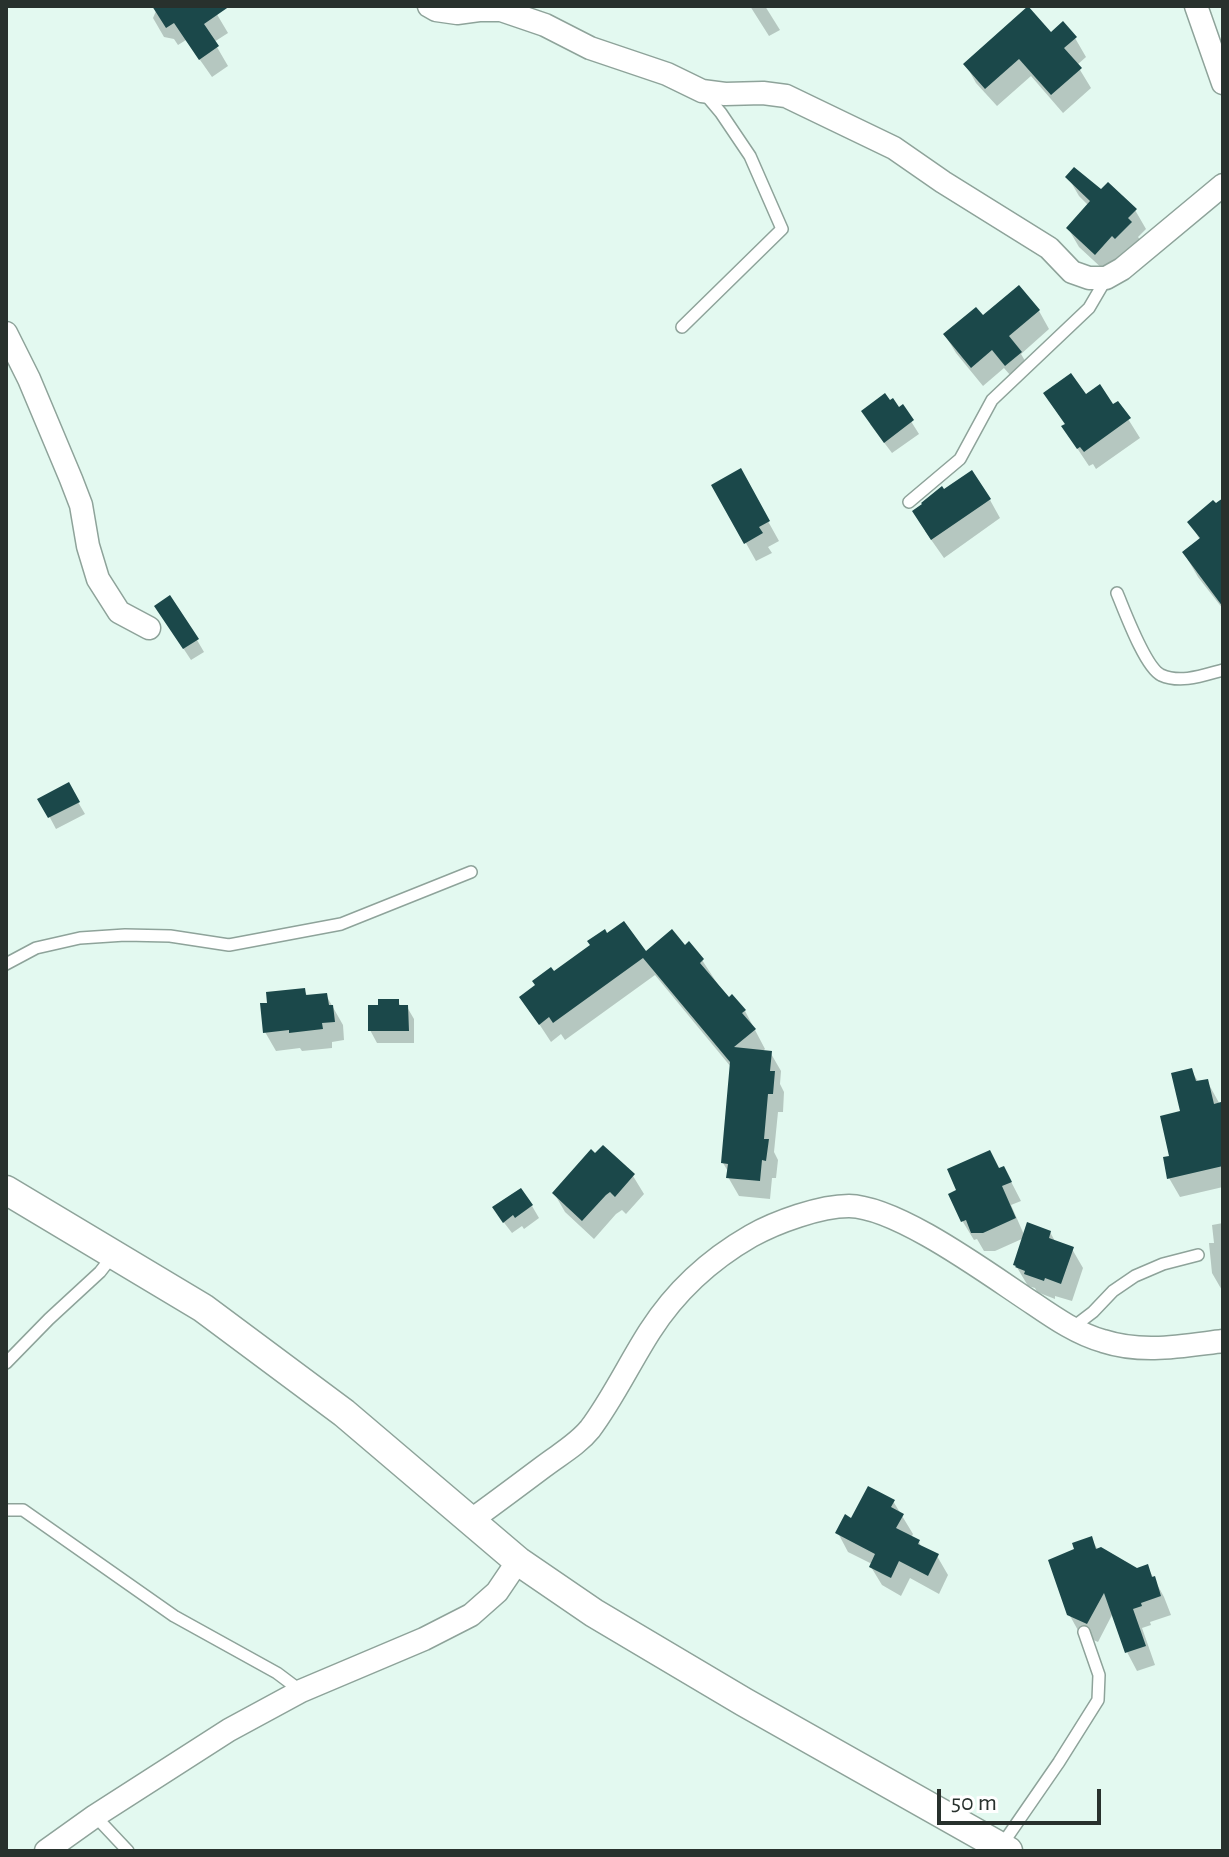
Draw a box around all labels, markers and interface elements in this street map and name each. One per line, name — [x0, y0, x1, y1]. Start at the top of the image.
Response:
scale bar — [941, 1773, 1105, 1823]
text: 50 m — [951, 1791, 997, 1815]

